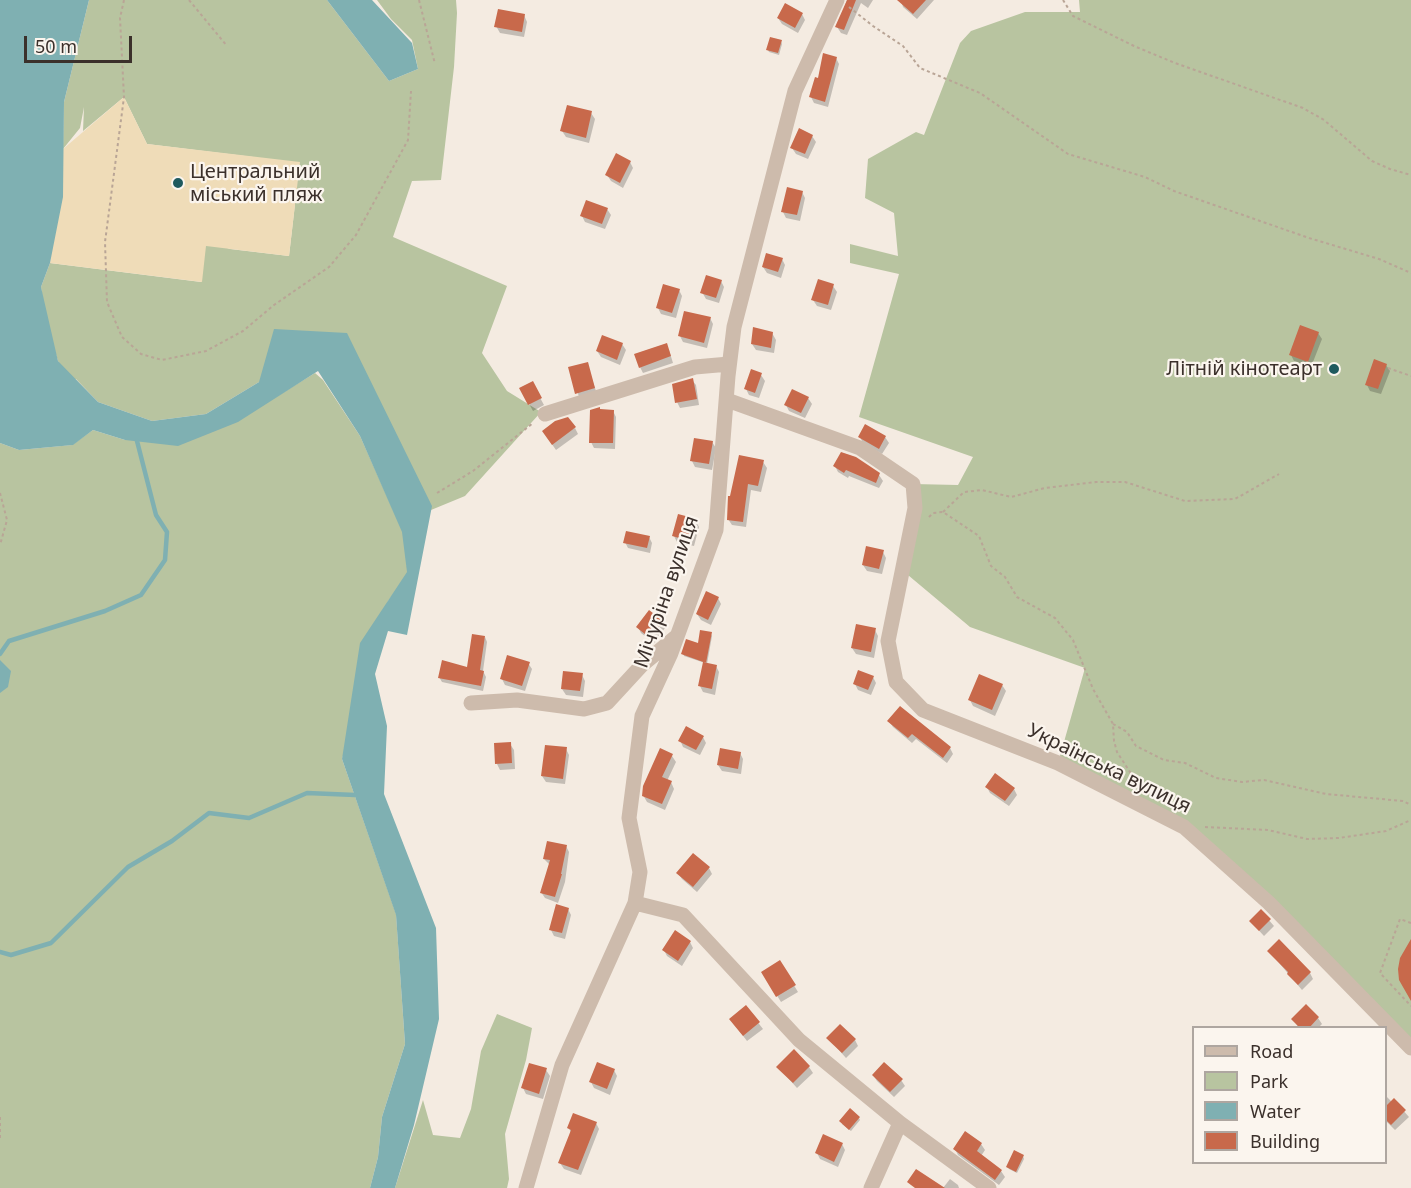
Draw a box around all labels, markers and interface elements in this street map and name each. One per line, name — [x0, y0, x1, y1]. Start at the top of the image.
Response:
scale bar — [27, 24, 135, 62]
text: 50 m — [35, 34, 77, 58]
place label: Центральний міський пляж — [190, 160, 323, 207]
marker: Центральний міський пляж — [171, 176, 185, 190]
place label: Літній кінотеарт — [1166, 357, 1322, 381]
marker: Літній кінотеарт — [1327, 362, 1341, 376]
street label: Мічуріна вулиця — [630, 513, 704, 671]
street label: Українська вулиця — [1023, 719, 1195, 819]
legend — [1192, 1026, 1387, 1164]
text: Road — [1250, 1039, 1293, 1063]
text: Park — [1250, 1069, 1288, 1093]
text: Water — [1250, 1099, 1301, 1123]
text: Building — [1250, 1129, 1320, 1153]

